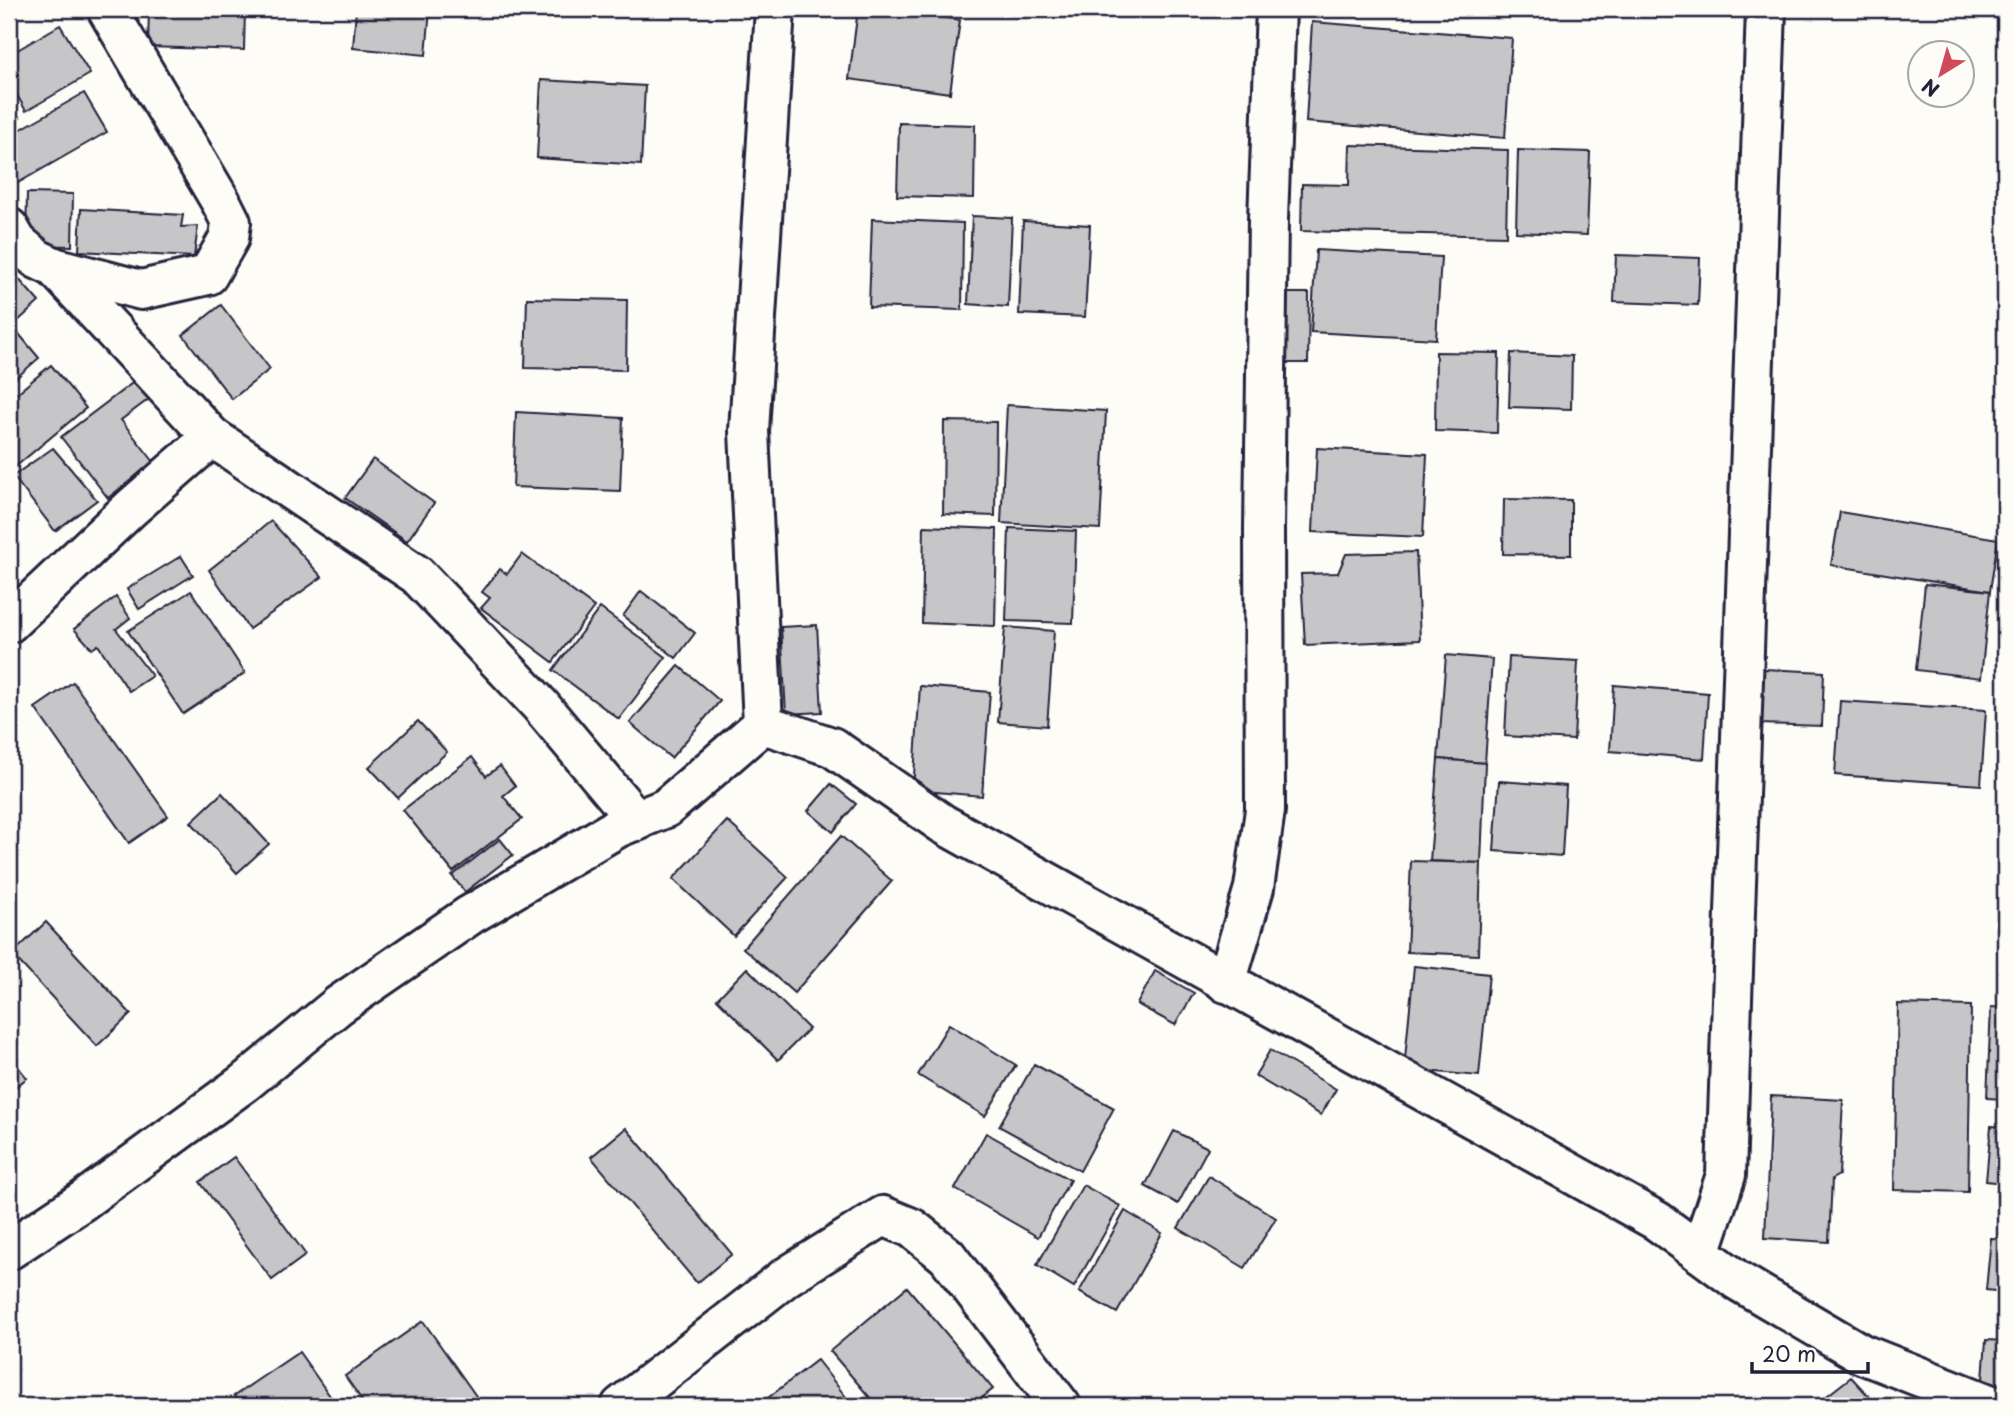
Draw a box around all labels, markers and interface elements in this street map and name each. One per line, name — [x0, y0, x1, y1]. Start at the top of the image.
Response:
north arrow — [1906, 38, 1976, 108]
text: N — [1916, 73, 1945, 104]
scale bar — [1752, 1331, 1867, 1375]
text: 20 m — [1762, 1337, 1816, 1369]

